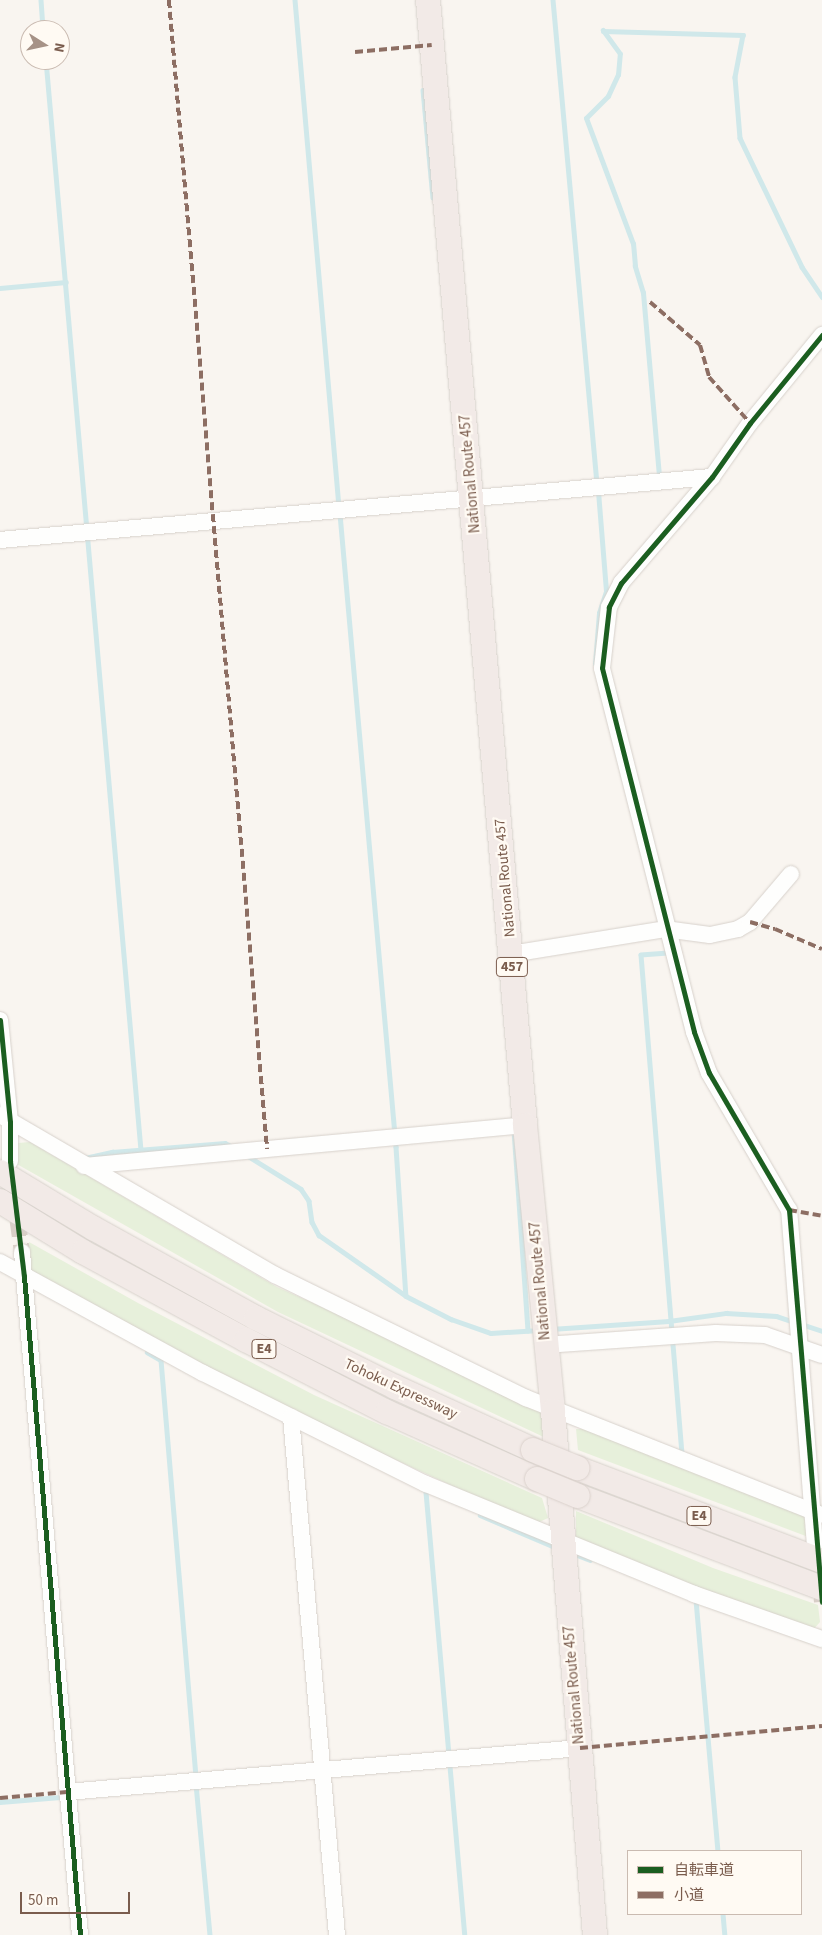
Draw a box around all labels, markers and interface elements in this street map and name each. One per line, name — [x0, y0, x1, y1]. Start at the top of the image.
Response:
north arrow — [20, 20, 70, 70]
text: N — [48, 41, 69, 54]
street label: National Route 457 — [456, 414, 484, 534]
street label: National Route 457 — [491, 818, 519, 938]
road number: 457 — [496, 956, 528, 979]
street label: National Route 457 — [526, 1221, 554, 1341]
road number: E4 — [250, 1338, 278, 1360]
street label: Tohoku Expressway — [342, 1355, 460, 1423]
road number: E4 — [685, 1504, 713, 1528]
street label: National Route 457 — [560, 1625, 588, 1745]
legend — [627, 1850, 802, 1915]
text: 自転車道 — [674, 1860, 734, 1881]
scale bar — [22, 1882, 132, 1914]
text: 小道 — [674, 1885, 704, 1906]
text: 50 m — [28, 1890, 58, 1911]

